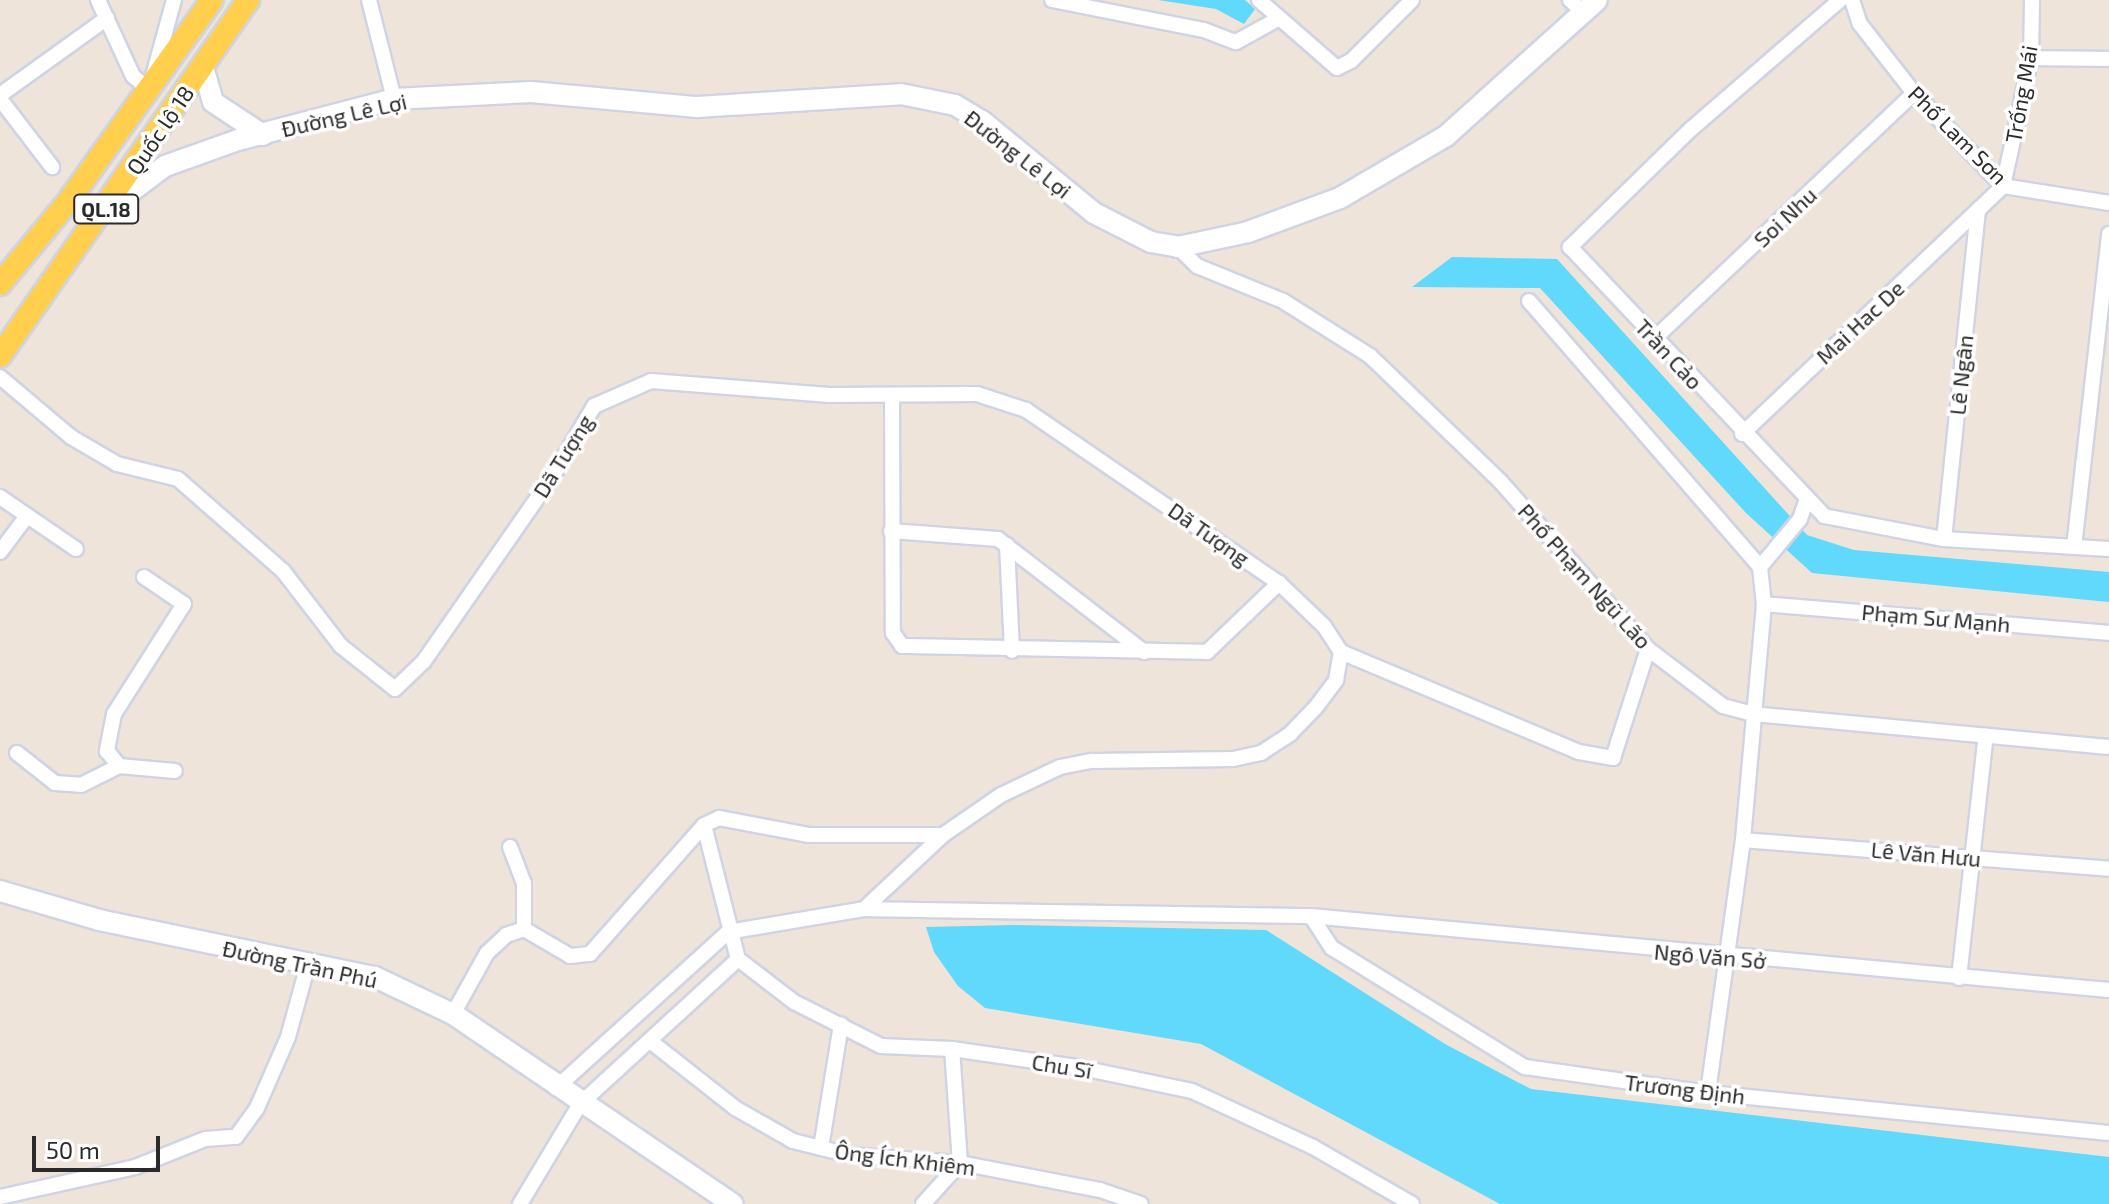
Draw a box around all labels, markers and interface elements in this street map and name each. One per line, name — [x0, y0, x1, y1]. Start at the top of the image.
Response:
street label: Trống Mái — [1999, 43, 2043, 145]
street label: Phố Lam Sơn — [1903, 80, 2013, 190]
street label: Quốc lộ 18 — [121, 81, 199, 179]
street label: Đường Lê Lợi — [279, 88, 409, 142]
street label: Đường Lê Lợi — [959, 104, 1077, 204]
street label: Soi Nhu — [1748, 181, 1822, 253]
road number: QL.18 — [72, 193, 140, 225]
street label: Mai Hac De — [1811, 275, 1909, 369]
street label: Trần Cảo — [1630, 313, 1708, 395]
street label: Lê Ngân — [1944, 334, 1978, 416]
street label: Dã Tượng — [527, 409, 599, 503]
street label: Dã Tượng — [1163, 496, 1255, 572]
street label: Phố Phạm Ngũ Lão — [1513, 498, 1657, 654]
street label: Phạm Sư Mạnh — [1860, 598, 2012, 638]
street label: Lê Văn Hưu — [1870, 836, 1982, 872]
street label: Đường Trần Phú — [220, 935, 380, 993]
street label: Ngô Văn Sở — [1653, 938, 1767, 974]
street label: Chu Sĩ — [1030, 1048, 1094, 1084]
street label: Trương Định — [1623, 1069, 1747, 1109]
scale bar — [36, 1120, 164, 1170]
text: 50 m — [46, 1135, 100, 1164]
street label: Ông Ích Khiêm — [833, 1137, 977, 1181]

